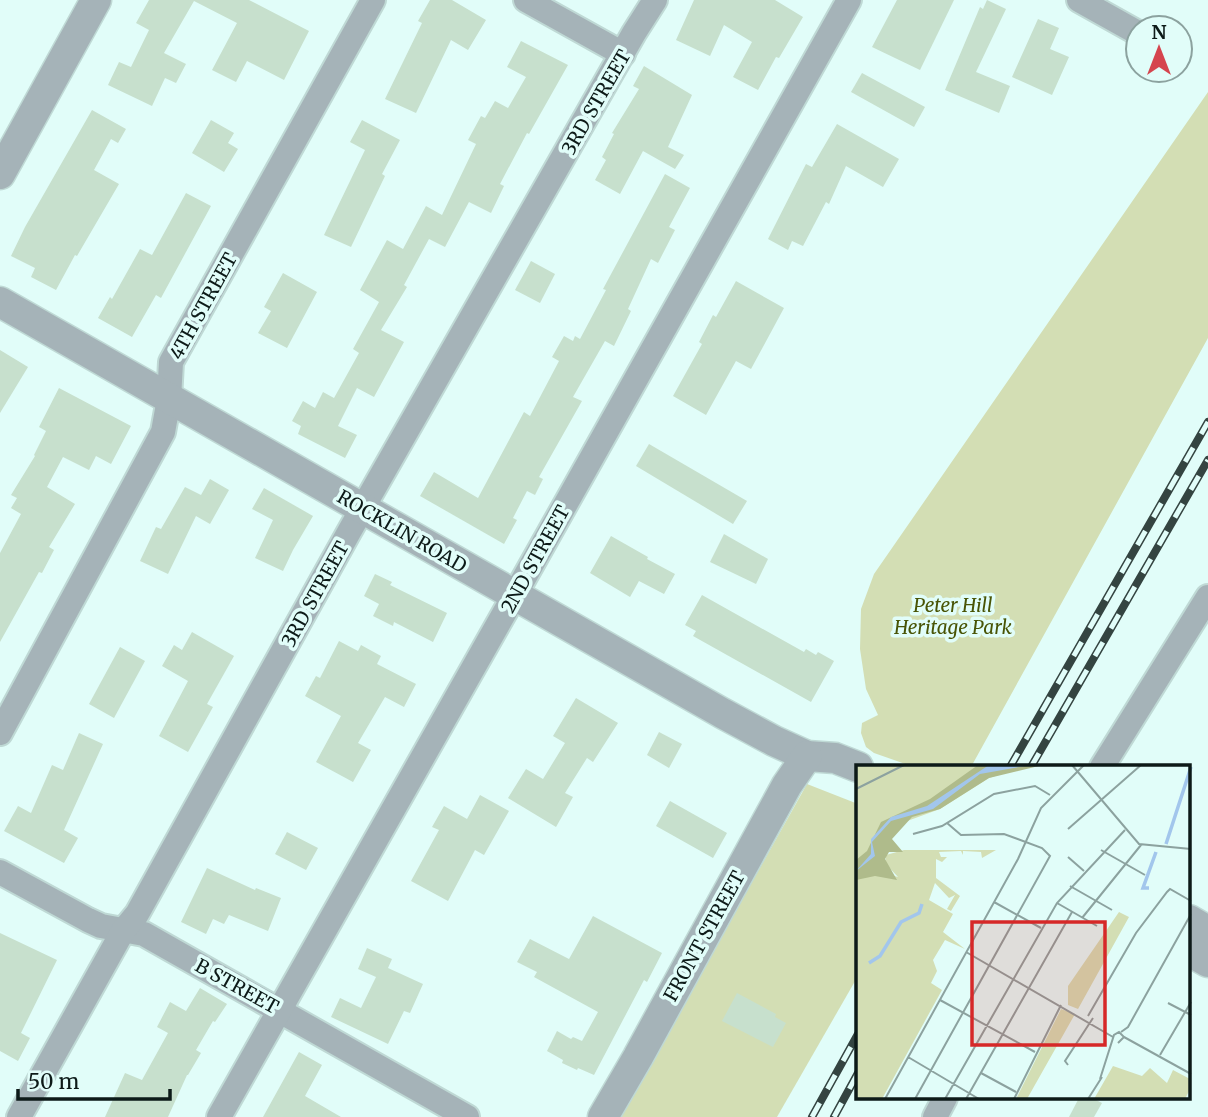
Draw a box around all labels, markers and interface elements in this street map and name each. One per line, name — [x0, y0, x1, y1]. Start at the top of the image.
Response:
north arrow — [1124, 14, 1194, 84]
text: N — [1151, 20, 1167, 44]
street label: 3RD STREET — [556, 45, 636, 159]
street label: 4TH STREET — [164, 249, 242, 363]
street label: ROCKLIN ROAD — [333, 484, 471, 578]
street label: 2ND STREET — [496, 501, 574, 617]
street label: 3RD STREET — [276, 537, 354, 651]
park label: Peter Hill Heritage Park — [893, 593, 1013, 639]
inset map — [856, 765, 1190, 1100]
street label: FRONT STREET — [658, 867, 750, 1005]
street label: B STREET — [191, 953, 283, 1019]
scale bar — [18, 1058, 170, 1102]
text: 50 m — [28, 1068, 79, 1095]

